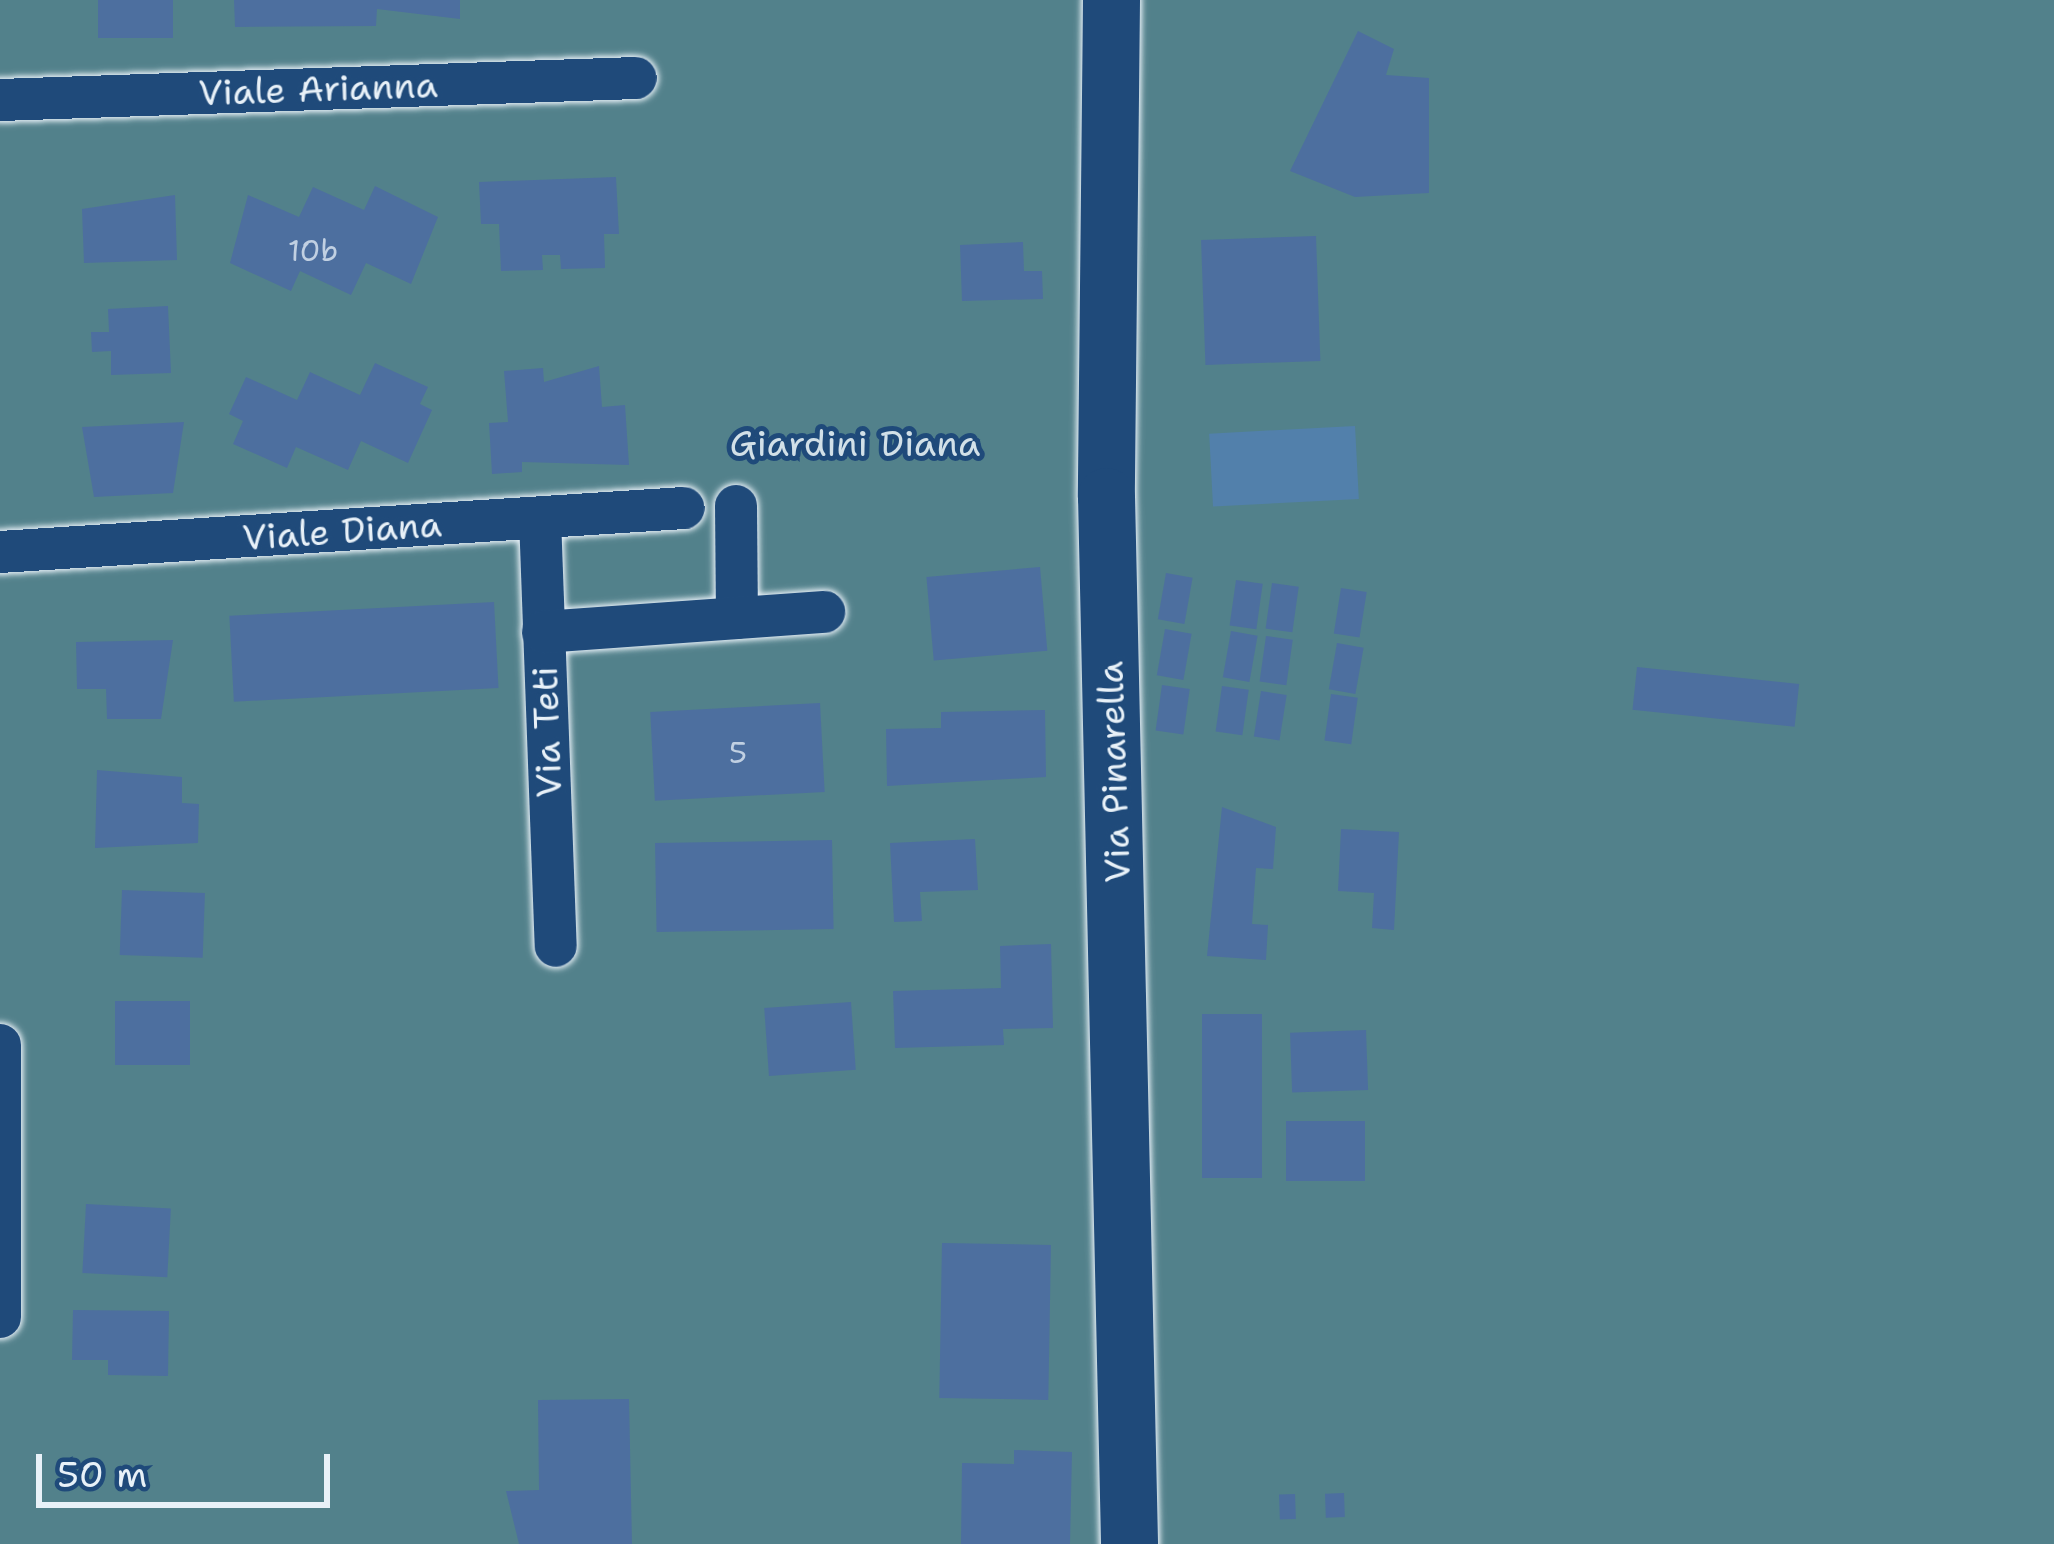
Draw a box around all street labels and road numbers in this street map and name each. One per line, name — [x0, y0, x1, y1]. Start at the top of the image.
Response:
street label: Viale Arianna — [198, 63, 438, 115]
street label: Viale Diana — [241, 502, 443, 560]
street label: Via Pinarella — [1089, 660, 1139, 884]
street label: Via Teti — [523, 665, 571, 799]

